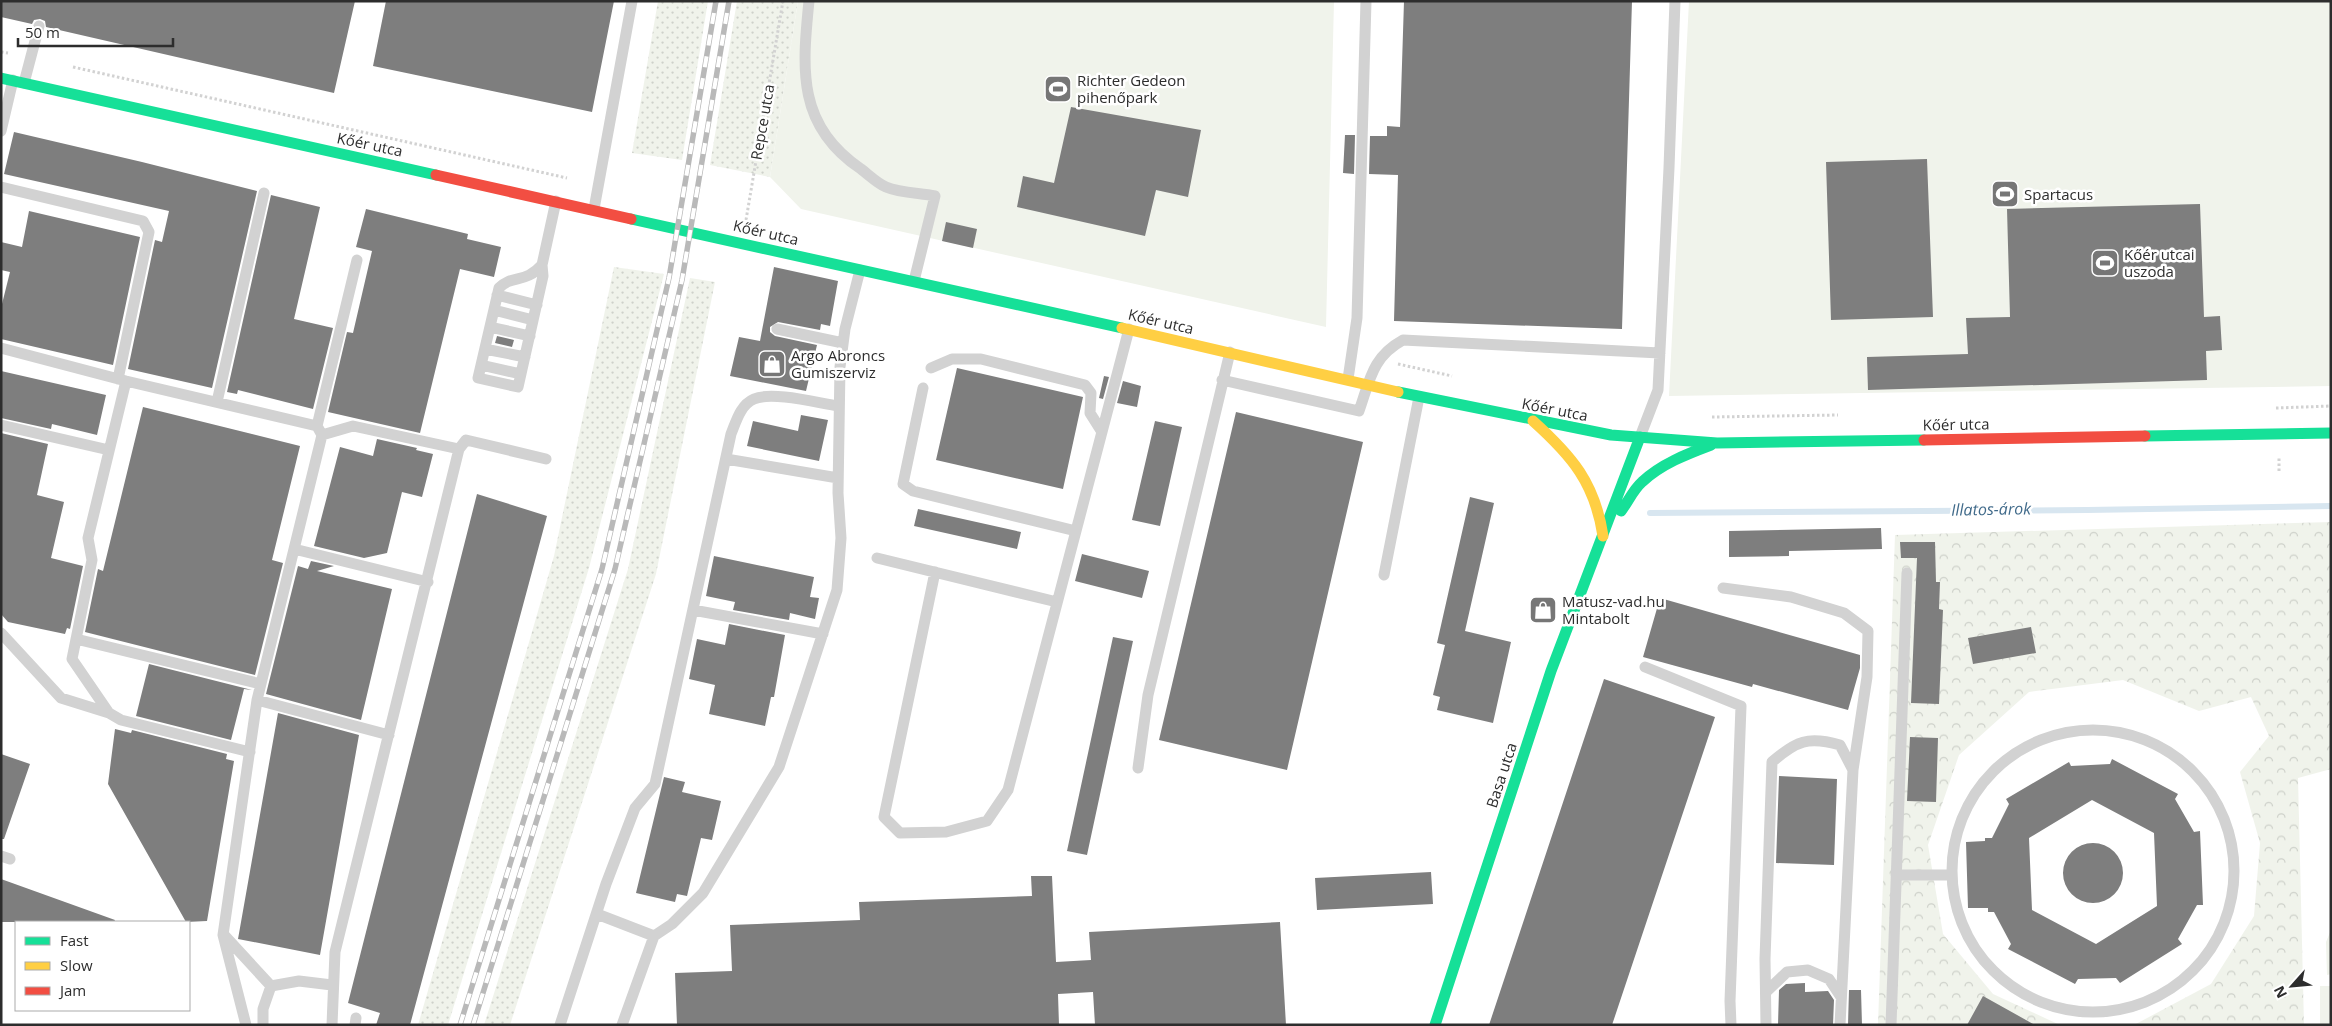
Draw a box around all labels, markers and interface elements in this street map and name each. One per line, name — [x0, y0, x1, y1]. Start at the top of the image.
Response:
scale bar — [18, 15, 172, 47]
text: 50 m — [25, 22, 60, 42]
place label: Richter Gedeon pihenőpark — [1077, 70, 1185, 107]
sports icon: Richter Gedeon pihenőpark — [1043, 74, 1073, 104]
street label: Repce utca — [746, 83, 778, 161]
street label: Kőér utca — [335, 127, 405, 161]
sports icon: Spartacus — [1990, 179, 2020, 209]
place label: Spartacus — [2024, 184, 2093, 204]
street label: Kőér utca — [731, 215, 801, 249]
place label: Kőér utcai uszoda — [2124, 244, 2195, 281]
sports icon: Kőér utcai uszoda — [2090, 248, 2120, 278]
street label: Kőér utca — [1126, 304, 1196, 338]
place label: Argo Abroncs Gumiszerviz — [791, 345, 885, 382]
shop icon: Argo Abroncs Gumiszerviz — [757, 349, 787, 379]
street label: Kőér utca — [1520, 393, 1590, 425]
street label: Kőér utca — [1922, 413, 1990, 435]
water label: Illatos-árok — [1951, 497, 2032, 521]
place label: Matusz-vad.hu Mintabolt — [1562, 591, 1665, 628]
shop icon: Matusz-vad.hu Mintabolt — [1528, 595, 1558, 625]
street label: Basa utca — [1481, 740, 1521, 810]
legend — [15, 921, 190, 1011]
text: Fast — [60, 930, 89, 950]
text: Slow — [60, 955, 93, 975]
north arrow — [2267, 961, 2317, 1011]
text: Jam — [58, 980, 86, 1000]
text: N — [2269, 983, 2291, 1002]

